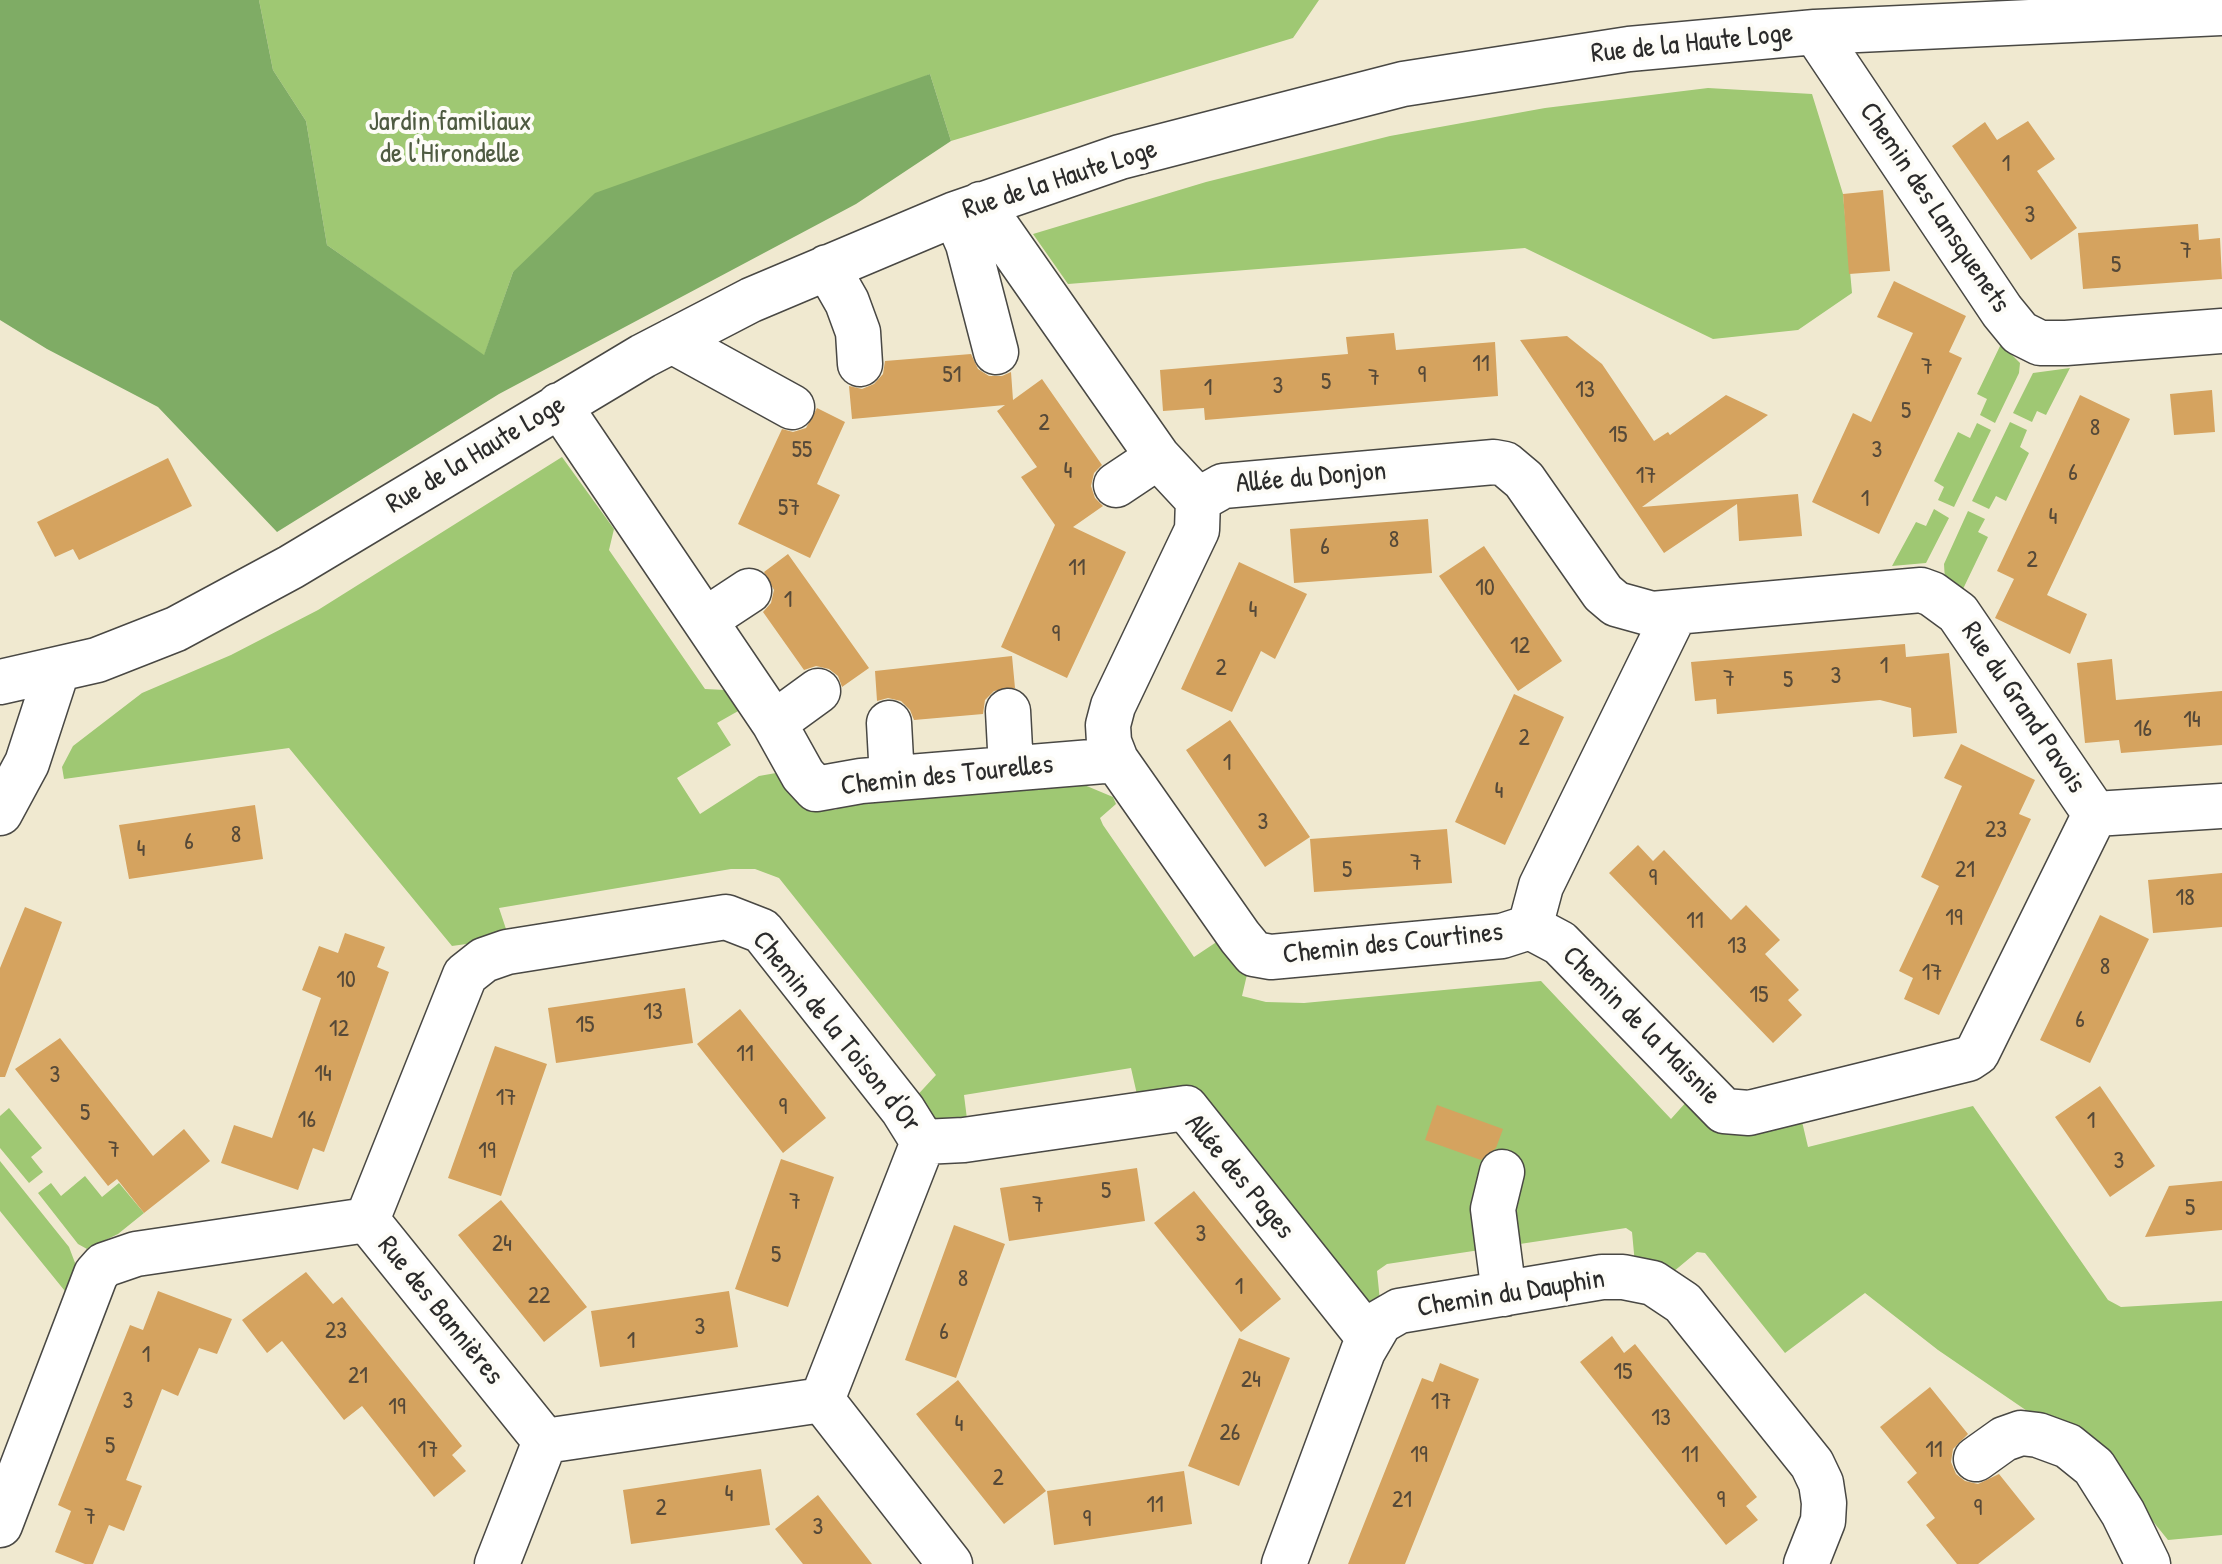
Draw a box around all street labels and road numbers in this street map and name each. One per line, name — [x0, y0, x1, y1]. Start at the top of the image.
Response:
street label: Rue de la Haute Loge — [1589, 17, 1795, 71]
street label: Chemin des Lansquenets — [1851, 97, 2017, 319]
street label: Rue de la Haute Loge — [958, 133, 1162, 227]
street label: Rue de la Haute Loge — [380, 388, 572, 522]
street label: Allée du Donjon — [1234, 455, 1388, 501]
street label: Rue du Grand Pavois — [1953, 616, 2093, 800]
street label: Chemin des Tourelles — [839, 748, 1055, 804]
street label: Chemin des Courtines — [1281, 916, 1505, 972]
street label: Chemin de la Toison d'Or — [744, 924, 928, 1140]
street label: Chemin de la Maisnie — [1555, 940, 1727, 1112]
street label: Allée des Pages — [1177, 1108, 1301, 1246]
street label: Rue des Bannières — [370, 1230, 510, 1392]
street label: Chemin du Dauphin — [1415, 1263, 1607, 1325]

